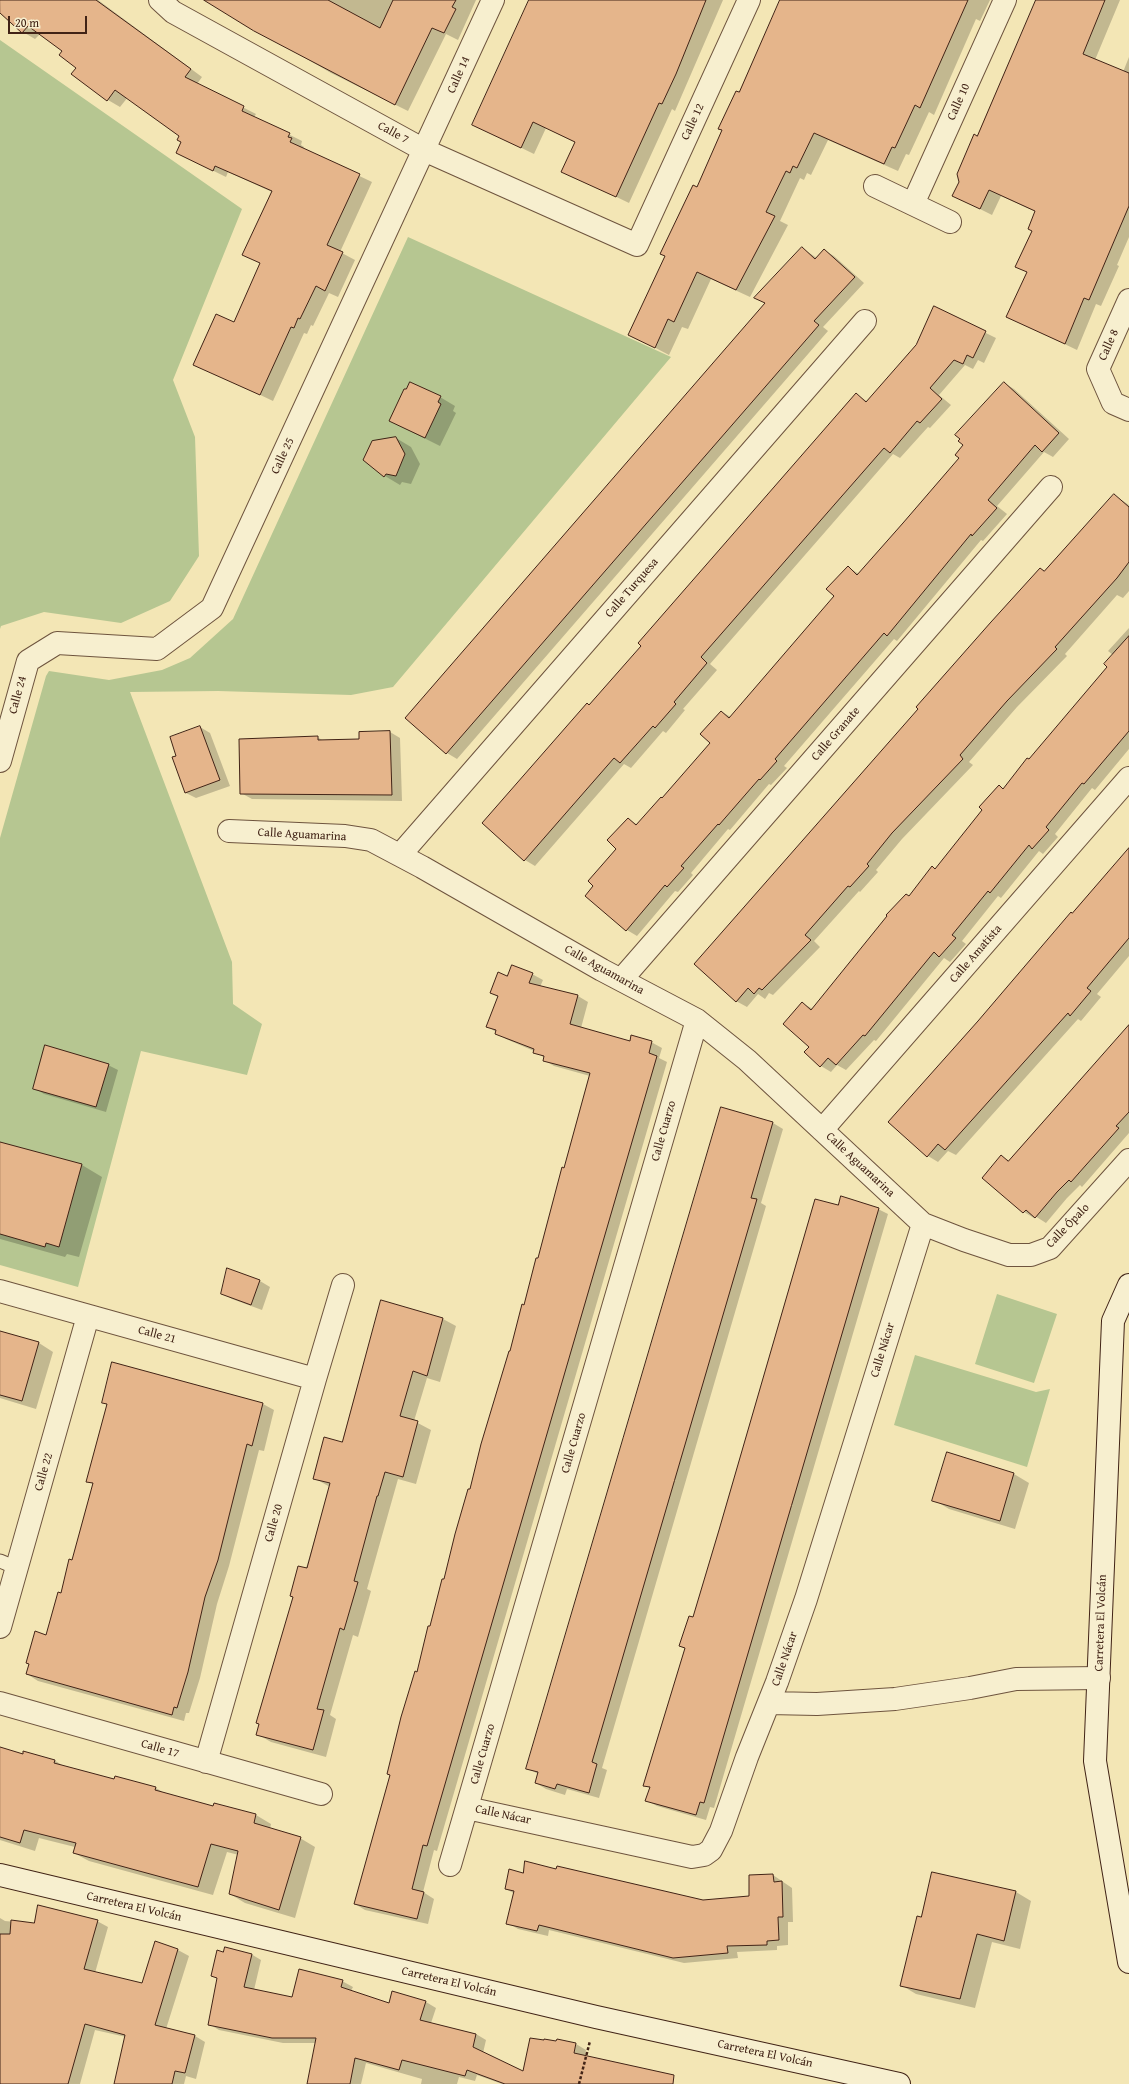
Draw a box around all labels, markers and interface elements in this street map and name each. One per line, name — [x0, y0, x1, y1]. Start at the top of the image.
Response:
scale bar — [10, 8, 89, 34]
text: 20 m — [15, 14, 39, 31]
street label: Calle 14 — [445, 54, 473, 96]
street label: Calle 10 — [945, 81, 973, 123]
street label: Calle 12 — [678, 101, 708, 143]
street label: Calle 7 — [375, 119, 411, 147]
street label: Calle 8 — [1096, 327, 1122, 363]
street label: Calle 25 — [268, 435, 298, 477]
street label: Calle Turquesa — [602, 555, 662, 621]
street label: Calle 24 — [6, 674, 30, 716]
street label: Calle Granate — [809, 704, 863, 764]
street label: Calle Aguamarina — [257, 825, 347, 845]
street label: Calle Amatista — [947, 922, 1005, 986]
street label: Calle Aguamarina — [562, 942, 646, 998]
street label: Calle Cuarzo — [649, 1099, 679, 1163]
street label: Calle Aguamarina — [823, 1129, 897, 1201]
street label: Calle Ópalo — [1043, 1201, 1093, 1251]
street label: Calle Nácar — [868, 1321, 898, 1379]
street label: Calle 21 — [136, 1323, 178, 1347]
street label: Calle Cuarzo — [559, 1411, 589, 1475]
street label: Calle 22 — [32, 1451, 56, 1493]
street label: Calle 20 — [262, 1502, 286, 1544]
street label: Carretera El Volcán — [1092, 1574, 1110, 1672]
street label: Calle Nácar — [769, 1630, 801, 1688]
street label: Calle Cuarzo — [468, 1722, 498, 1786]
street label: Calle 17 — [139, 1737, 181, 1761]
street label: Calle Nácar — [474, 1802, 532, 1828]
street label: Carretera El Volcán — [85, 1889, 183, 1925]
street label: Carretera El Volcán — [400, 1964, 498, 2000]
street label: Carretera El Volcán — [716, 2037, 814, 2071]

